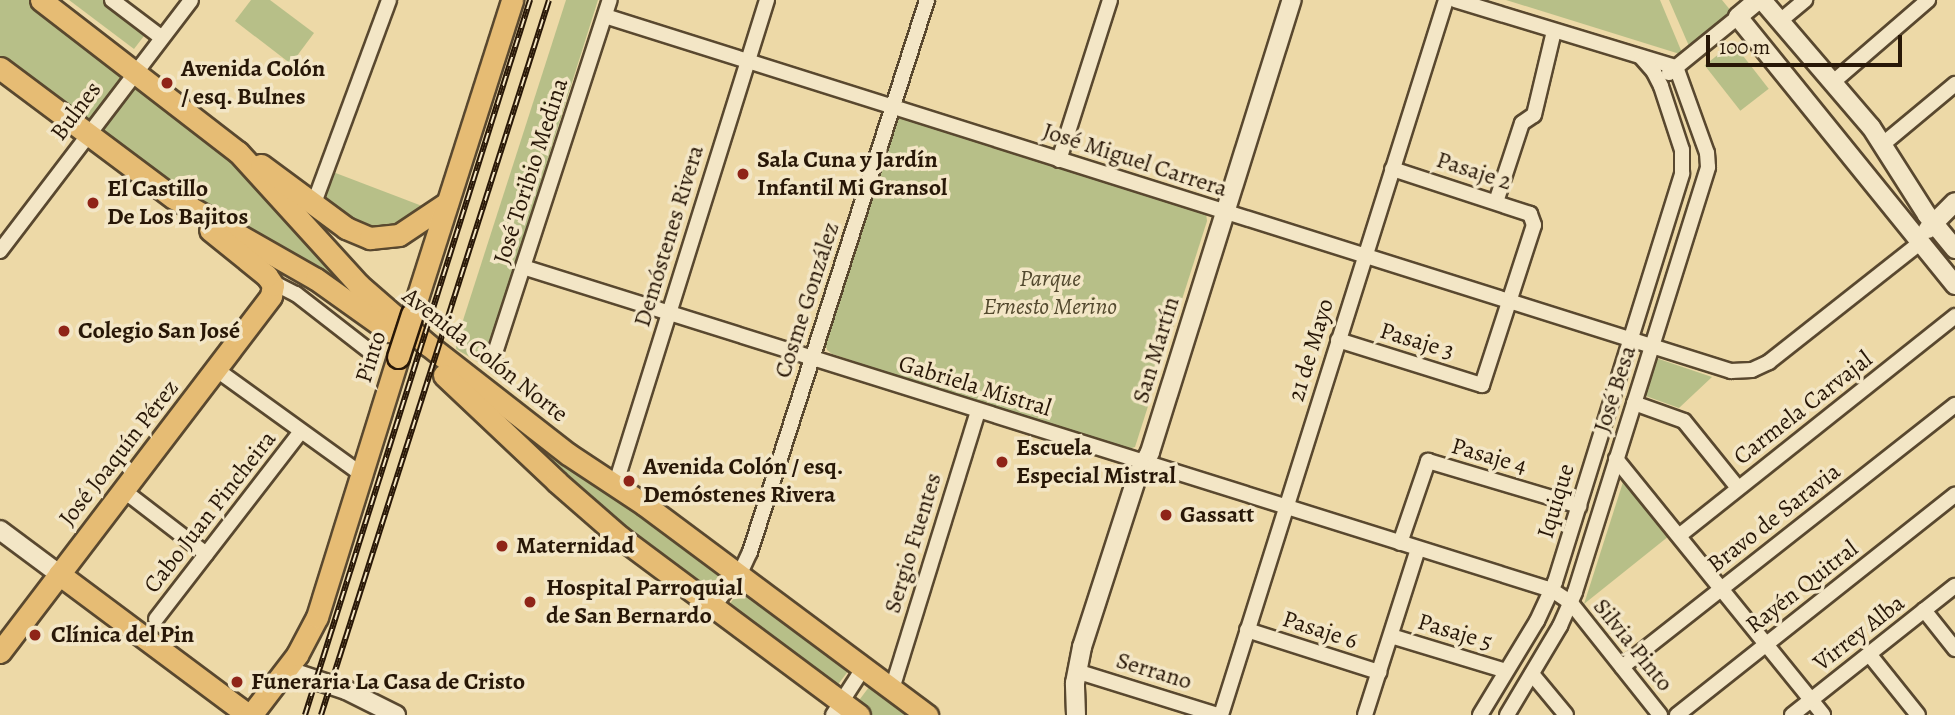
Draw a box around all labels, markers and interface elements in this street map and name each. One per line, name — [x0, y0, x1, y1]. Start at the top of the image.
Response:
scale bar — [1710, 21, 1906, 65]
text: 100 m — [1719, 33, 1770, 61]
place label: Avenida Colón / esq. Bulnes — [181, 55, 325, 111]
street label: José Toribio Medina — [487, 74, 575, 268]
marker: Avenida Colón / esq. Bulnes — [159, 75, 175, 91]
street label: Bulnes — [44, 76, 108, 146]
street label: José Miguel Carrera — [1039, 117, 1231, 203]
street label: Demóstenes Rivera — [628, 142, 710, 330]
street label: Pasaje 2 — [1433, 145, 1515, 197]
place label: Sala Cuna y Jardín Infantil Mi Gransol — [757, 146, 947, 202]
marker: Sala Cuna y Jardín Infantil Mi Gransol — [735, 166, 751, 182]
place label: El Castillo De Los Bajitos — [107, 175, 248, 231]
marker: El Castillo De Los Bajitos — [85, 195, 101, 211]
street label: Cosme González — [768, 218, 846, 382]
park label: Parque Ernesto Merino — [983, 265, 1117, 321]
street label: Avenida Colón Norte — [396, 281, 574, 429]
street label: San Martín — [1126, 293, 1186, 407]
street label: 21 de Mayo — [1282, 295, 1340, 405]
street label: Pasaje 3 — [1376, 316, 1458, 366]
place label: Colegio San José — [78, 317, 240, 345]
marker: Colegio San José — [56, 323, 72, 339]
street label: Pinto — [349, 327, 393, 387]
street label: José Besa — [1587, 342, 1643, 436]
street label: Carmela Carvajal — [1728, 345, 1878, 471]
street label: Gabriela Mistral — [895, 349, 1055, 423]
street label: José Joaquín Pérez — [53, 374, 185, 532]
street label: Cabo Juan Pincheira — [138, 425, 282, 599]
street label: Pasaje 4 — [1448, 432, 1530, 480]
place label: Escuela Especial Mistral — [1016, 434, 1176, 490]
place label: Avenida Colón / esq. Demóstenes Rivera — [643, 453, 843, 509]
marker: Escuela Especial Mistral — [994, 454, 1010, 470]
street label: Bravo de Saravia — [1702, 457, 1846, 579]
street label: Iquique — [1531, 460, 1581, 542]
street label: Sergio Fuentes — [878, 469, 948, 617]
marker: Avenida Colón / esq. Demóstenes Rivera — [621, 473, 637, 489]
place label: Gassatt — [1180, 501, 1254, 529]
marker: Gassatt — [1158, 507, 1174, 523]
place label: Maternidad — [516, 532, 634, 560]
street label: Rayén Quitral — [1740, 534, 1864, 640]
marker: Maternidad — [494, 538, 510, 554]
place label: Hospital Parroquial de San Bernardo — [546, 574, 743, 630]
street label: Virrey Alba — [1808, 589, 1910, 677]
marker: Hospital Parroquial de San Bernardo — [520, 592, 540, 612]
street label: Silvia Pinto — [1587, 593, 1679, 697]
street label: Pasaje 6 — [1279, 604, 1361, 656]
street label: Pasaje 5 — [1414, 607, 1496, 657]
place label: Clínica del Pin — [51, 621, 194, 649]
marker: Clínica del Pin — [25, 625, 45, 645]
street label: Serrano — [1113, 646, 1195, 696]
place label: Funeraria La Casa de Cristo — [251, 668, 525, 696]
marker: Funeraria La Casa de Cristo — [229, 674, 245, 690]

